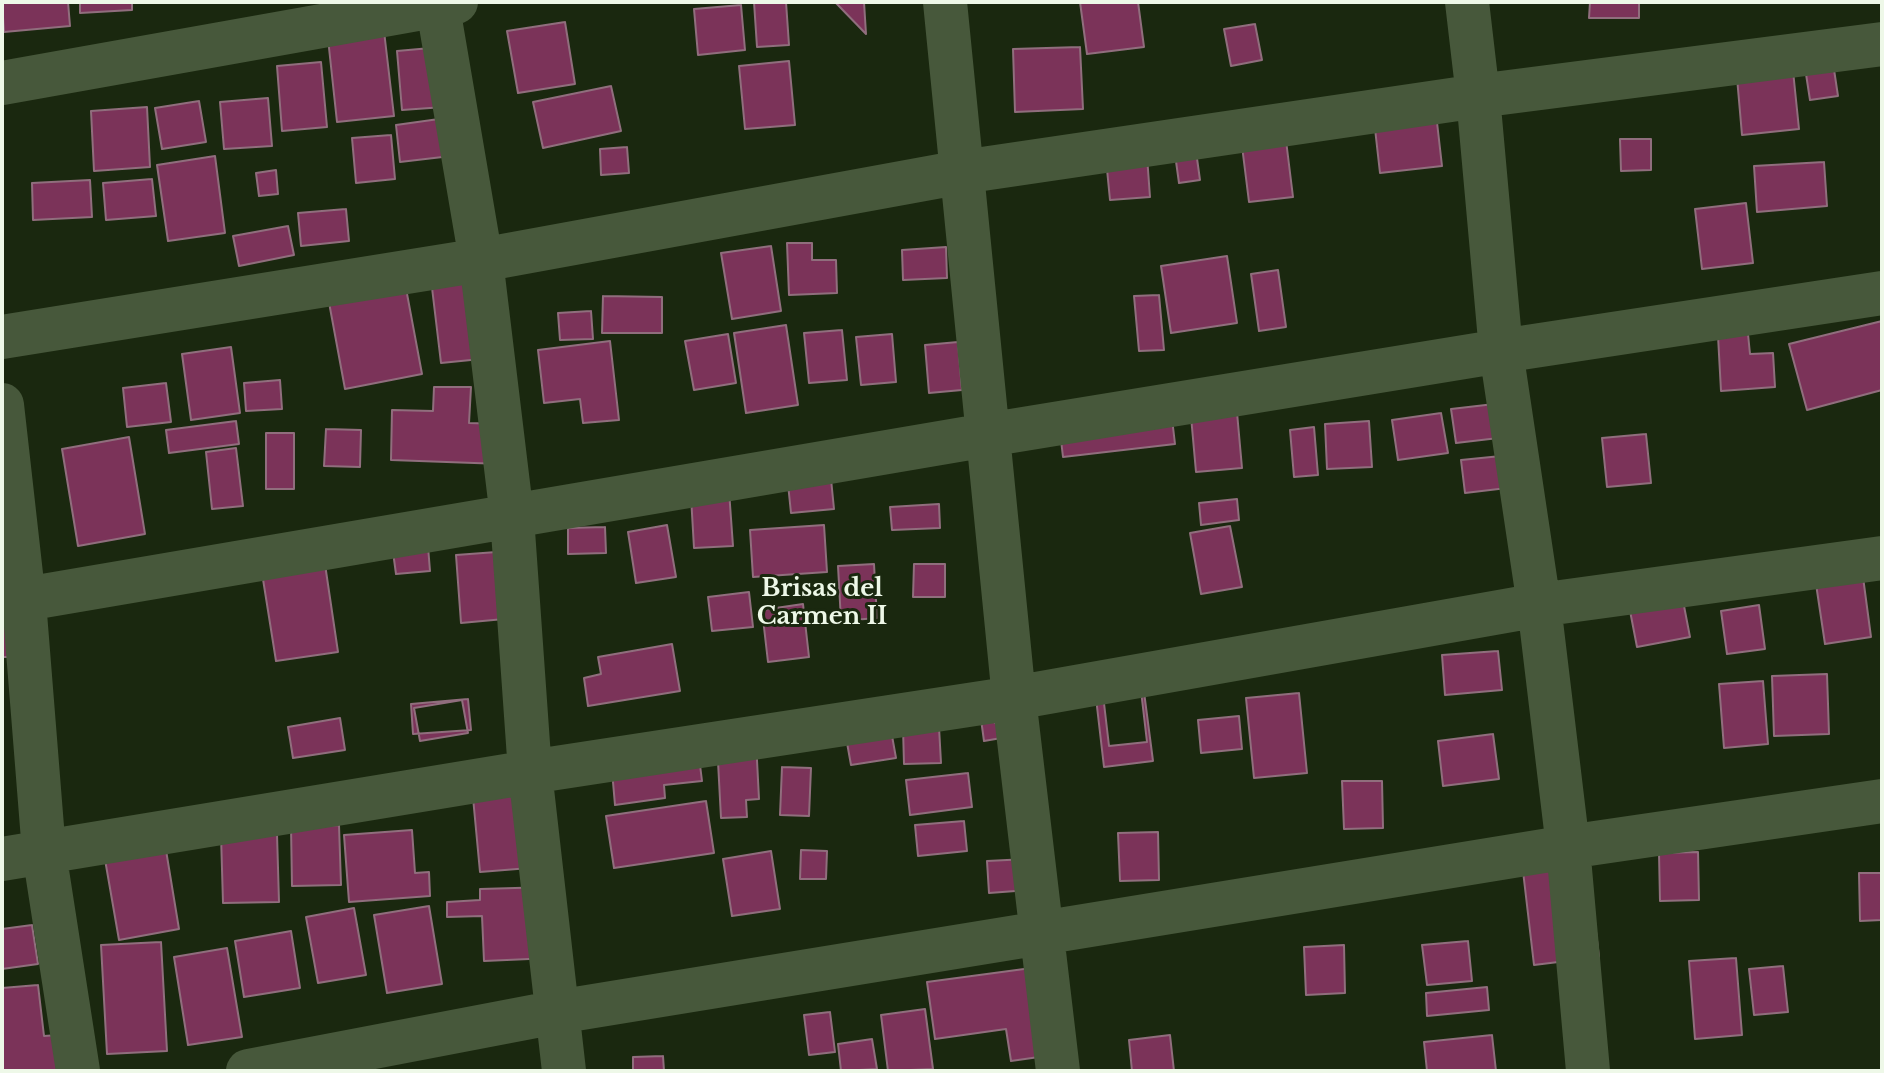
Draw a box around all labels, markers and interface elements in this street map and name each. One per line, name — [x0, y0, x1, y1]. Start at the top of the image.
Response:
district label: Brisas del Carmen II — [757, 575, 887, 631]

